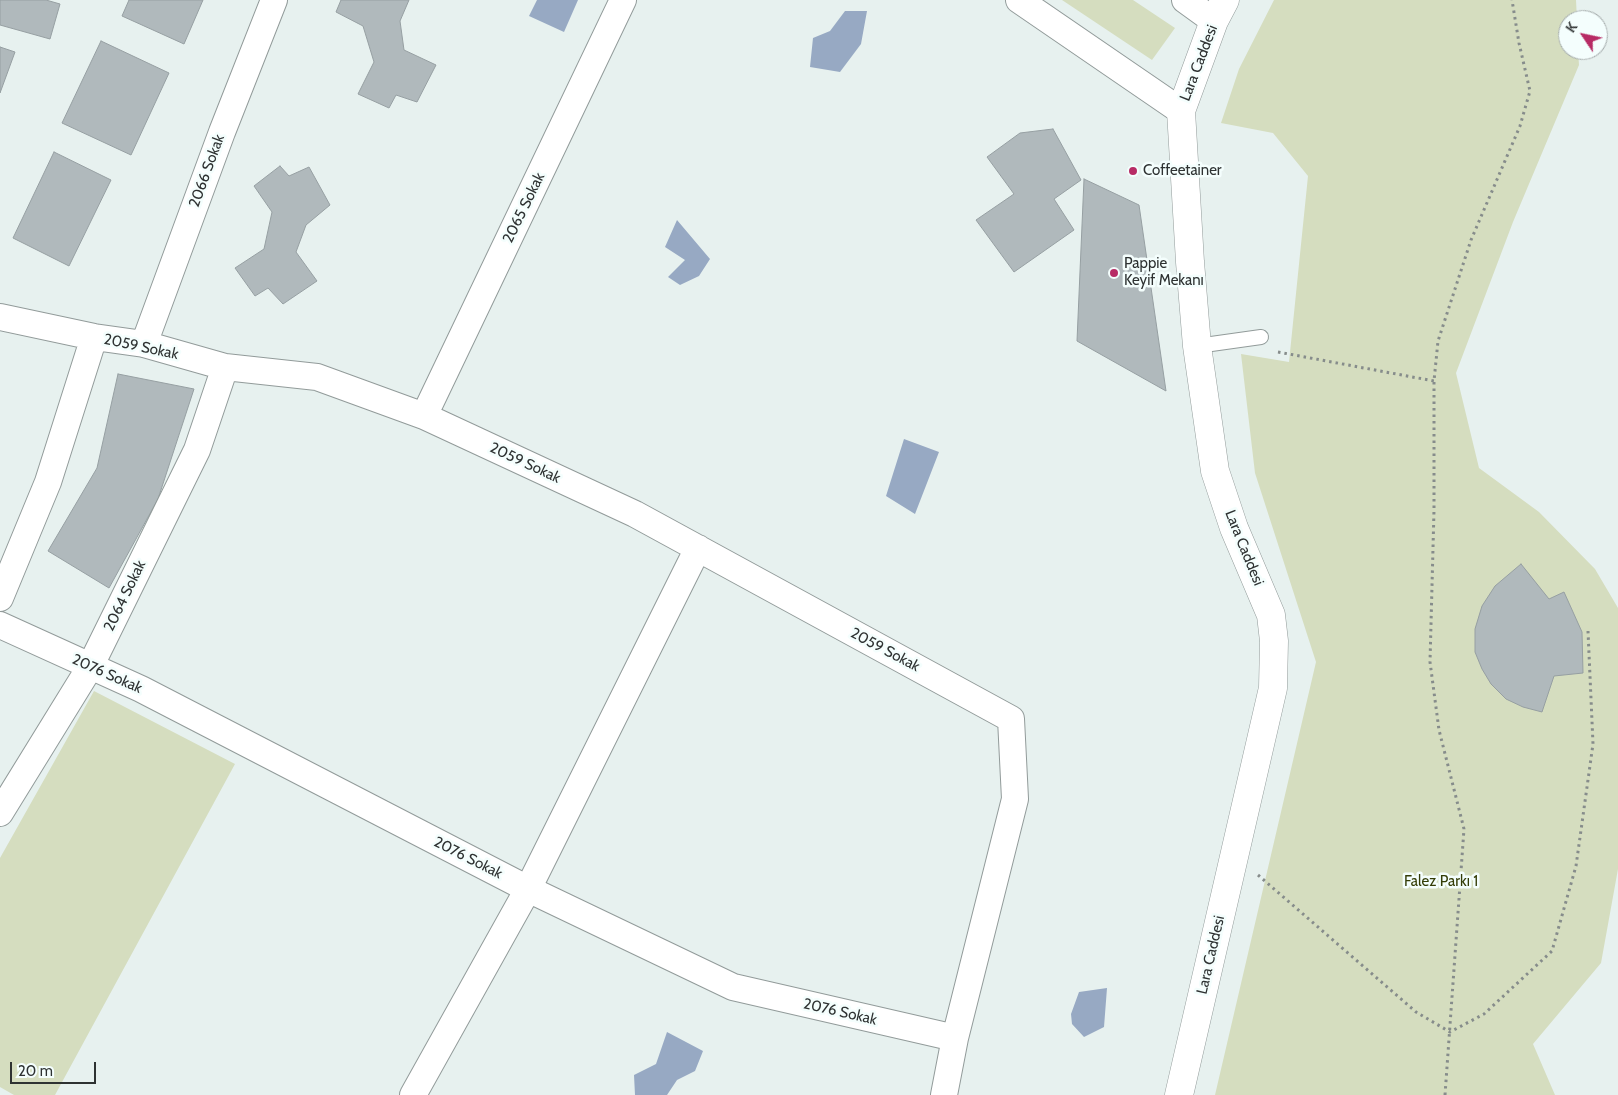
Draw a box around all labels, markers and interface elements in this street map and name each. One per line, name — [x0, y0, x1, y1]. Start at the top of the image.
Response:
north arrow — [1558, 10, 1608, 60]
text: K — [1561, 18, 1581, 36]
street label: Lara Caddesi — [1176, 22, 1222, 104]
street label: 2066 Sokak — [185, 132, 229, 210]
place label: Coffeetainer — [1143, 162, 1222, 180]
marker: Coffeetainer — [1127, 165, 1139, 177]
street label: 2065 Sokak — [499, 170, 549, 246]
place label: Pappie Keyif Mekanı — [1124, 255, 1204, 290]
marker: Pappie Keyif Mekanı — [1108, 267, 1120, 279]
street label: 2059 Sokak — [102, 330, 180, 364]
street label: 2059 Sokak — [487, 439, 563, 487]
street label: Lara Caddesi — [1221, 508, 1267, 588]
street label: 2064 Sokak — [100, 558, 150, 634]
street label: 2059 Sokak — [847, 624, 923, 676]
street label: 2076 Sokak — [69, 651, 145, 697]
street label: 2076 Sokak — [431, 833, 505, 883]
park label: Falez Parkı 1 — [1404, 873, 1478, 891]
street label: Lara Caddesi — [1193, 914, 1229, 996]
street label: 2076 Sokak — [802, 995, 878, 1029]
scale bar — [12, 1052, 99, 1084]
text: 20 m — [18, 1062, 53, 1080]

